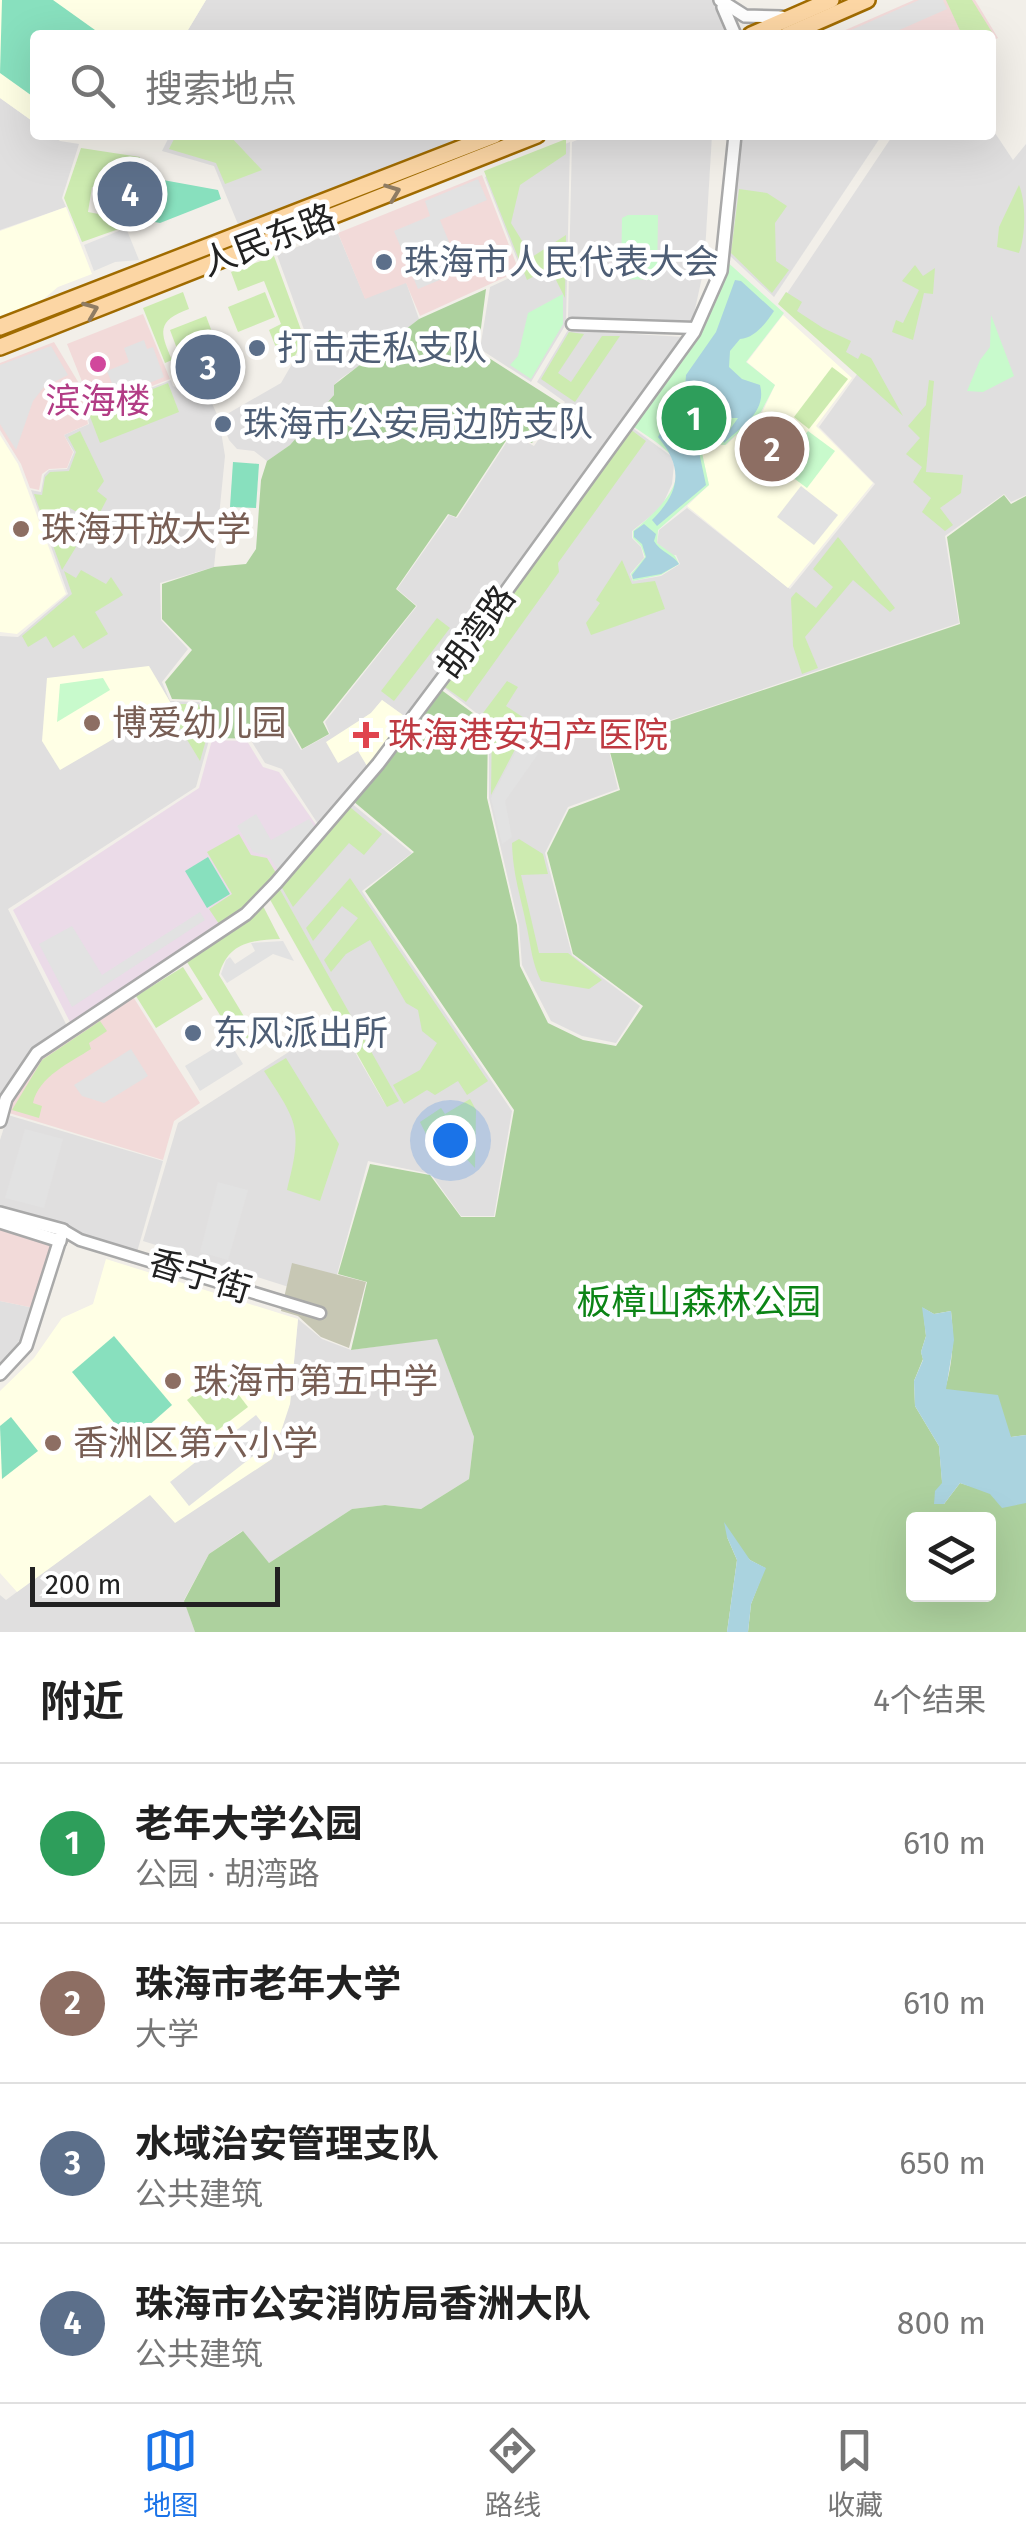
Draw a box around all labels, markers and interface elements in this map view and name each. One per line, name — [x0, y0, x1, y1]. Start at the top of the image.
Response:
search box — [30, 30, 996, 140]
icon: search — [65, 58, 120, 113]
text: 搜索地点 — [145, 66, 297, 112]
pin: 4 — [98, 156, 162, 232]
one-way arrow — [383, 183, 401, 203]
street label: 人民东路 — [195, 195, 341, 285]
place label: 珠海市人民代表大会 — [404, 241, 719, 283]
marker: 珠海市人民代表大会 — [373, 251, 395, 273]
one-way arrow — [81, 302, 98, 322]
place label: 打击走私支队 — [277, 327, 487, 369]
pin: 3 — [176, 330, 240, 404]
marker: 打击走私支队 — [246, 337, 268, 359]
marker: 滨海楼 — [87, 353, 109, 375]
place label: 滨海楼 — [45, 380, 151, 422]
pin: 1 — [662, 380, 726, 456]
place label: 珠海市公安局边防支队 — [243, 403, 593, 445]
pin: 2 — [740, 412, 804, 486]
marker: 珠海市公安局边防支队 — [212, 413, 234, 435]
place label: 珠海开放大学 — [41, 508, 251, 550]
marker: 珠海开放大学 — [10, 518, 32, 540]
street label: 胡湾路 — [428, 577, 524, 687]
place label: 博爱幼儿园 — [112, 702, 287, 744]
marker: 博爱幼儿园 — [81, 712, 103, 734]
place label: 珠海港安妇产医院 — [388, 714, 668, 756]
marker: 珠海港安妇产医院 — [353, 722, 379, 748]
place label: 东风派出所 — [213, 1012, 388, 1054]
marker: 东风派出所 — [182, 1022, 204, 1044]
your location — [425, 1115, 476, 1166]
street label: 香宁街 — [144, 1241, 256, 1311]
park label: 板樟山森林公园 — [576, 1281, 822, 1323]
place label: 珠海市第五中学 — [193, 1360, 438, 1402]
marker: 珠海市第五中学 — [162, 1370, 184, 1392]
place label: 香洲区第六小学 — [73, 1422, 318, 1464]
marker: 香洲区第六小学 — [42, 1432, 64, 1454]
map controls — [906, 1512, 996, 1602]
button: layers — [906, 1512, 996, 1602]
scale bar — [30, 1562, 280, 1606]
text: 200 m — [45, 1568, 122, 1601]
text: 附近 — [40, 1677, 124, 1727]
text: 4个结果 — [873, 1681, 986, 1719]
text: 老年大学公园 — [135, 1801, 363, 1847]
text: 1 — [65, 1824, 80, 1862]
text: 610 m — [903, 1824, 986, 1862]
text: 公园 · 胡湾路 — [135, 1855, 320, 1893]
text: 珠海市老年大学 — [135, 1961, 401, 2007]
text: 2 — [64, 1984, 81, 2022]
text: 610 m — [903, 1984, 986, 2022]
text: 大学 — [135, 2015, 199, 2053]
text: 水域治安管理支队 — [135, 2121, 439, 2167]
text: 3 — [64, 2144, 81, 2182]
text: 650 m — [899, 2144, 986, 2182]
text: 公共建筑 — [135, 2175, 263, 2213]
text: 珠海市公安消防局香洲大队 — [135, 2281, 591, 2327]
text: 4 — [63, 2304, 82, 2342]
text: 800 m — [897, 2304, 986, 2342]
text: 公共建筑 — [135, 2335, 263, 2373]
tab: 地图 — [143, 2423, 199, 2523]
tab: 路线 — [485, 2423, 541, 2523]
tab: 收藏 — [827, 2423, 883, 2523]

